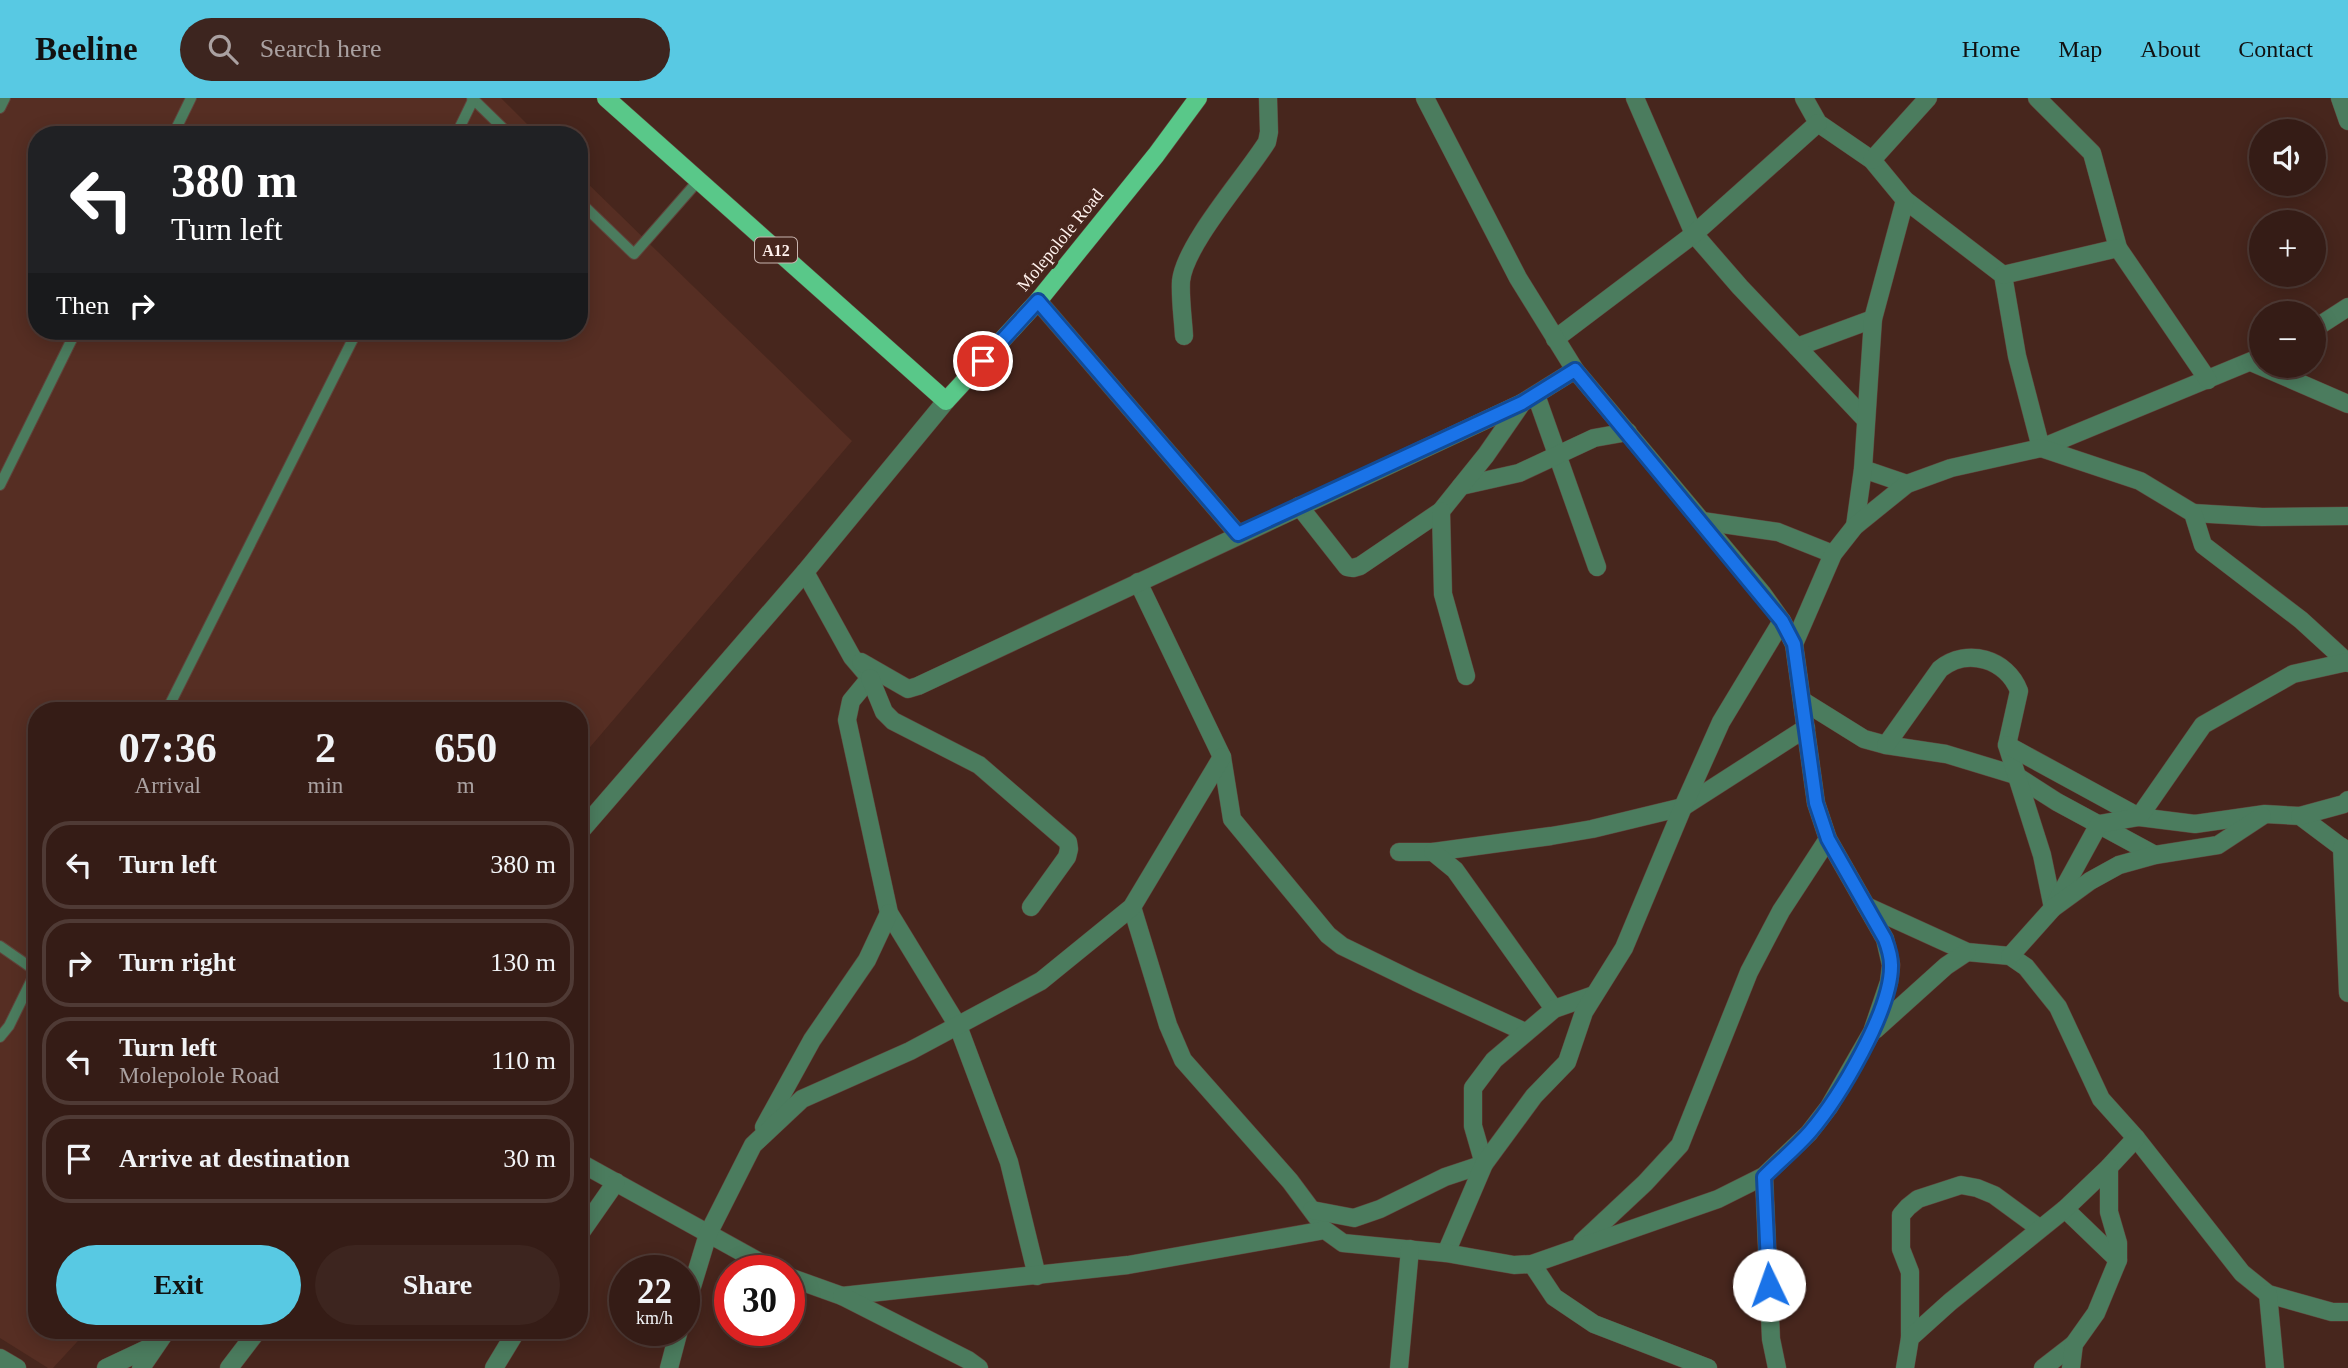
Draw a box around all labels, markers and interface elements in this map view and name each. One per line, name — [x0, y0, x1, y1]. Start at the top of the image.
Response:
search box — [180, 18, 670, 81]
icon: search — [204, 30, 242, 68]
text: Beeline — [35, 31, 138, 67]
text: Search here — [260, 34, 382, 63]
text: Home — [1962, 36, 2020, 62]
text: Map — [2058, 36, 2102, 62]
text: About — [2140, 36, 2200, 62]
text: Contact — [2238, 36, 2313, 62]
map controls — [2249, 119, 2326, 378]
button: sound — [2249, 119, 2326, 196]
text: 380 m — [171, 153, 298, 208]
icon: left — [56, 154, 147, 245]
street label: Molepolole Road — [1013, 185, 1107, 295]
button: + — [2249, 210, 2326, 287]
text: Turn left — [171, 211, 283, 247]
road number: A12 — [755, 238, 797, 262]
icon: right — [123, 287, 161, 325]
text: Then — [56, 291, 109, 320]
button: − — [2249, 301, 2326, 378]
pin — [953, 331, 1013, 391]
icon: arrive — [964, 342, 1002, 380]
text: 07:36 — [119, 725, 217, 771]
text: 2 — [315, 725, 336, 771]
text: 650 — [434, 725, 497, 771]
text: Arrival — [135, 773, 201, 798]
text: min — [308, 773, 343, 798]
text: m — [457, 773, 475, 798]
icon: left — [60, 846, 98, 884]
text: Turn left — [119, 850, 217, 879]
text: 380 m — [490, 850, 556, 879]
icon: right — [60, 944, 98, 982]
text: Turn right — [119, 948, 236, 977]
text: 130 m — [490, 948, 556, 977]
text: Turn left — [119, 1033, 217, 1062]
icon: left — [60, 1042, 98, 1080]
text: 110 m — [491, 1046, 556, 1075]
text: Molepolole Road — [119, 1063, 279, 1088]
icon: arrive — [60, 1140, 98, 1178]
text: Arrive at destination — [119, 1144, 350, 1173]
text: 30 m — [503, 1144, 556, 1173]
button: Exit — [56, 1245, 301, 1325]
button: Share — [315, 1245, 560, 1325]
position arrow — [1732, 1248, 1806, 1322]
speed limit sign: 30 — [714, 1255, 805, 1346]
text: 22 — [637, 1272, 672, 1311]
text: km/h — [636, 1308, 673, 1328]

